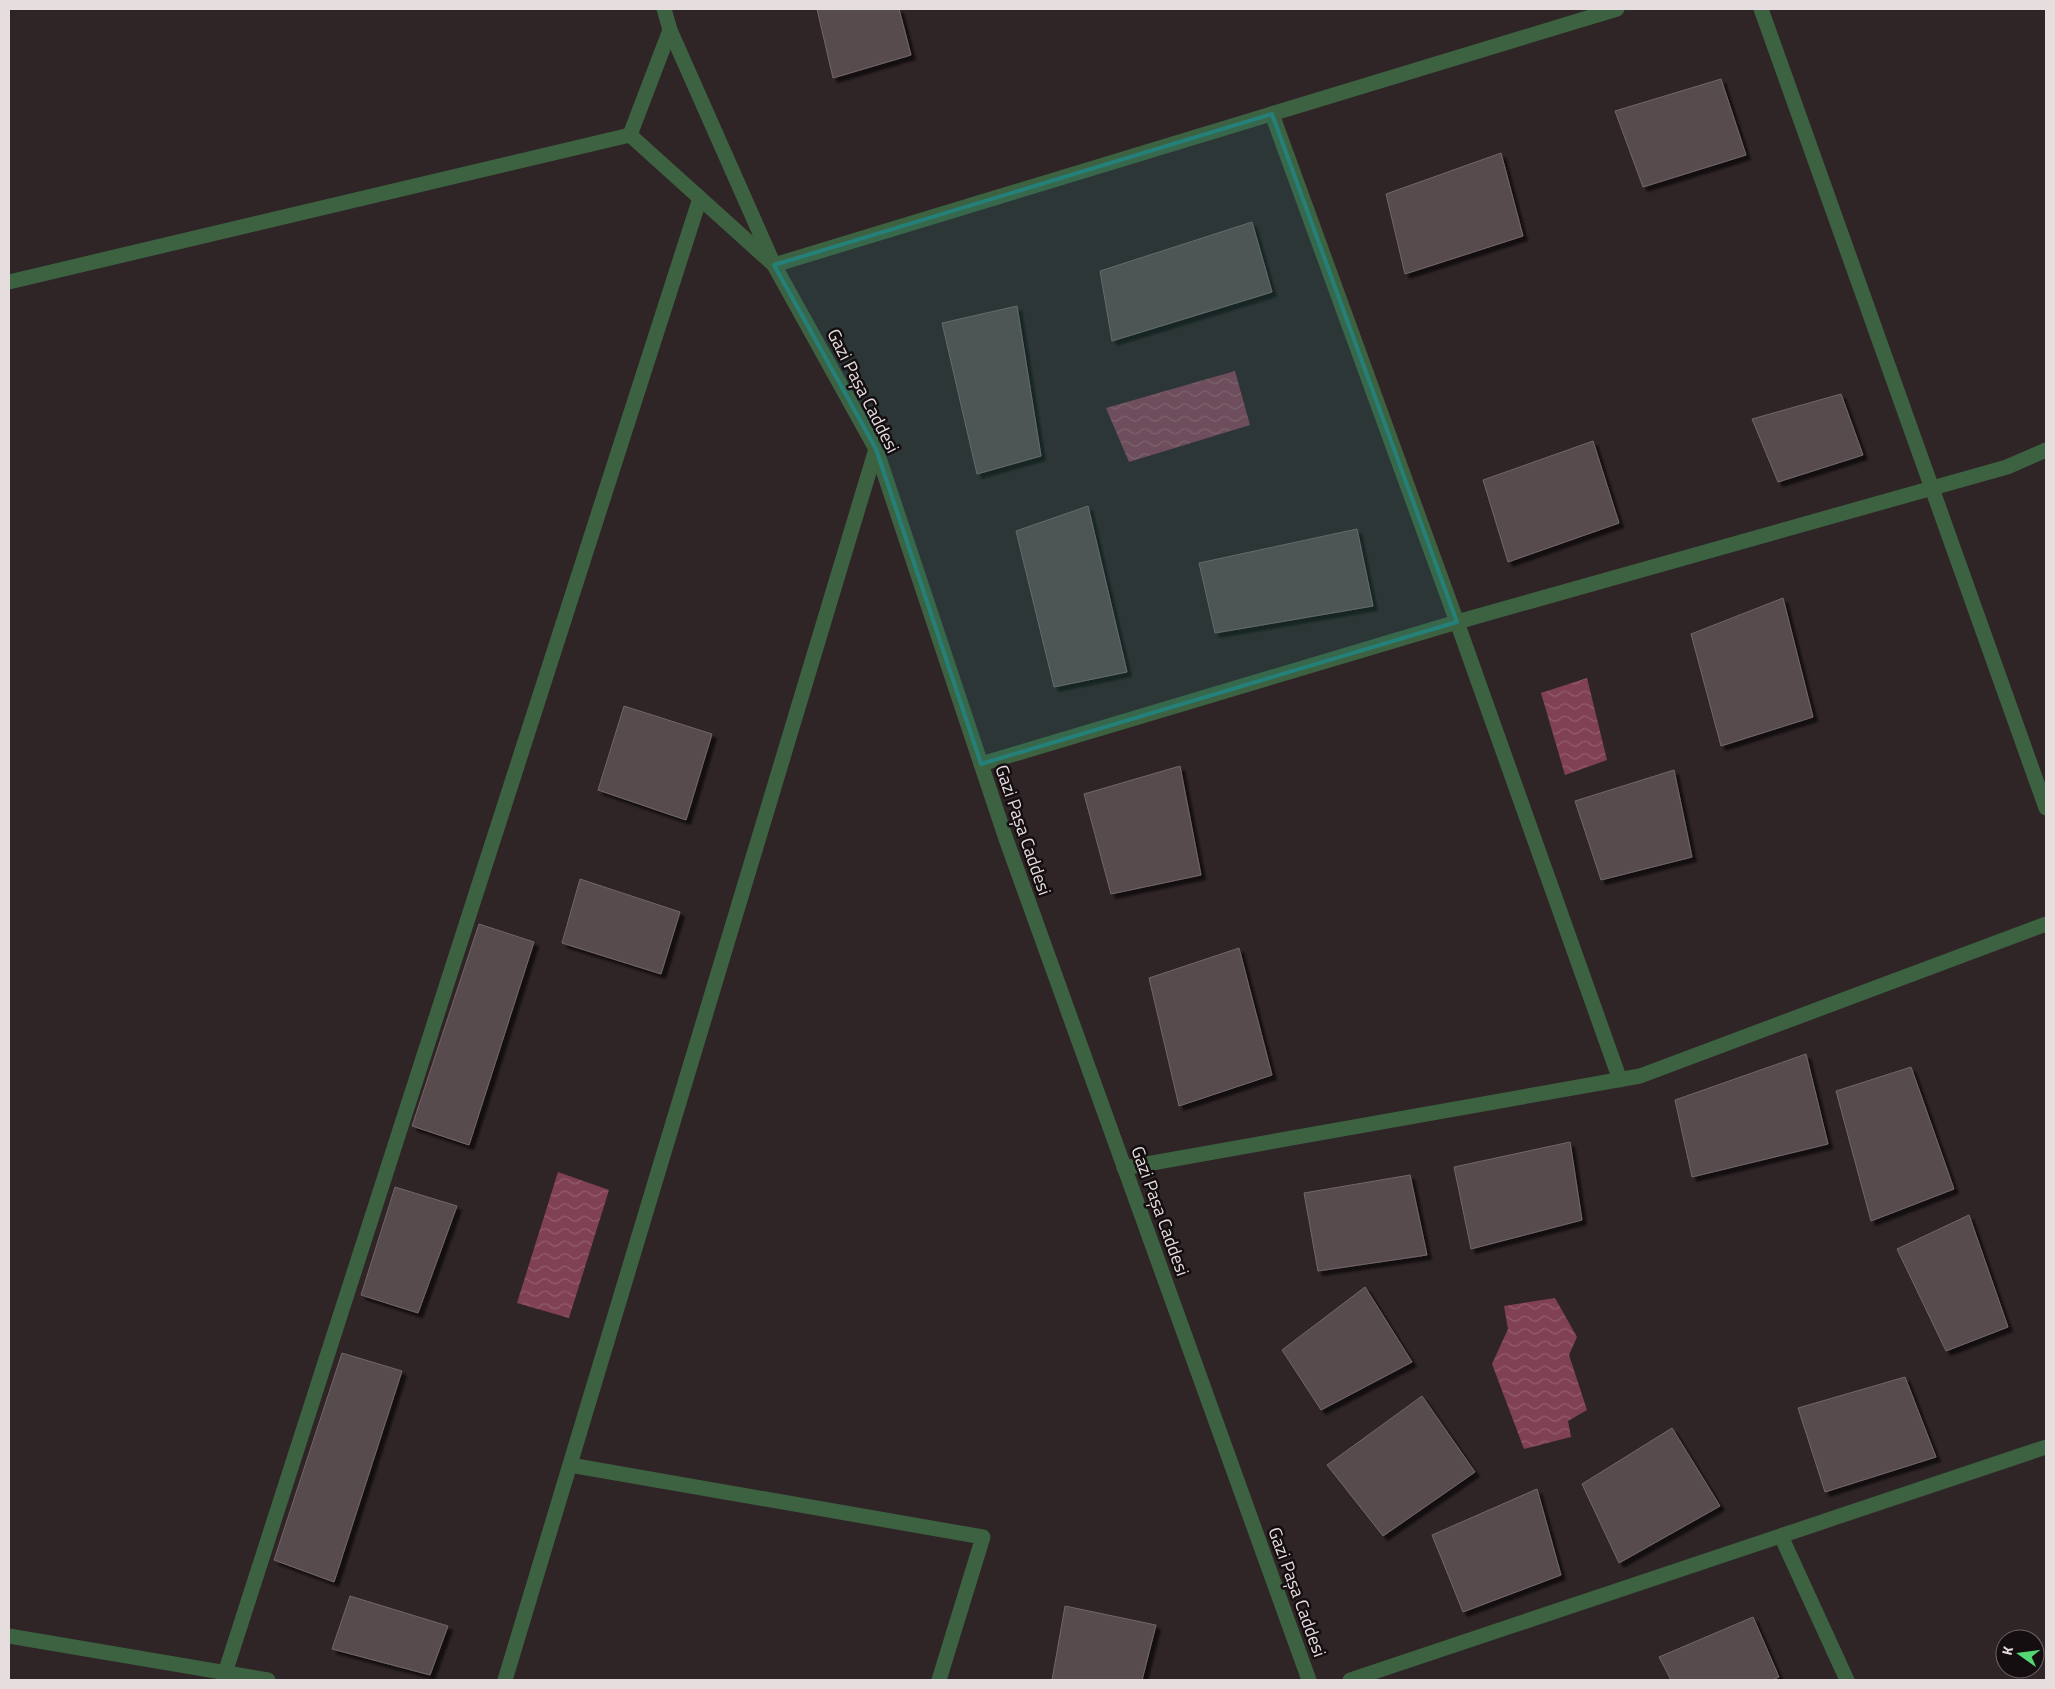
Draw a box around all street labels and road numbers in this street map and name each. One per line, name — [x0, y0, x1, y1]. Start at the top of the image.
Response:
street label: Gazi Paşa Caddesi — [820, 324, 906, 458]
street label: Gazi Paşa Caddesi — [989, 761, 1058, 899]
street label: Gazi Paşa Caddesi — [1124, 1142, 1196, 1280]
street label: Gazi Paşa Caddesi — [1261, 1523, 1333, 1661]

